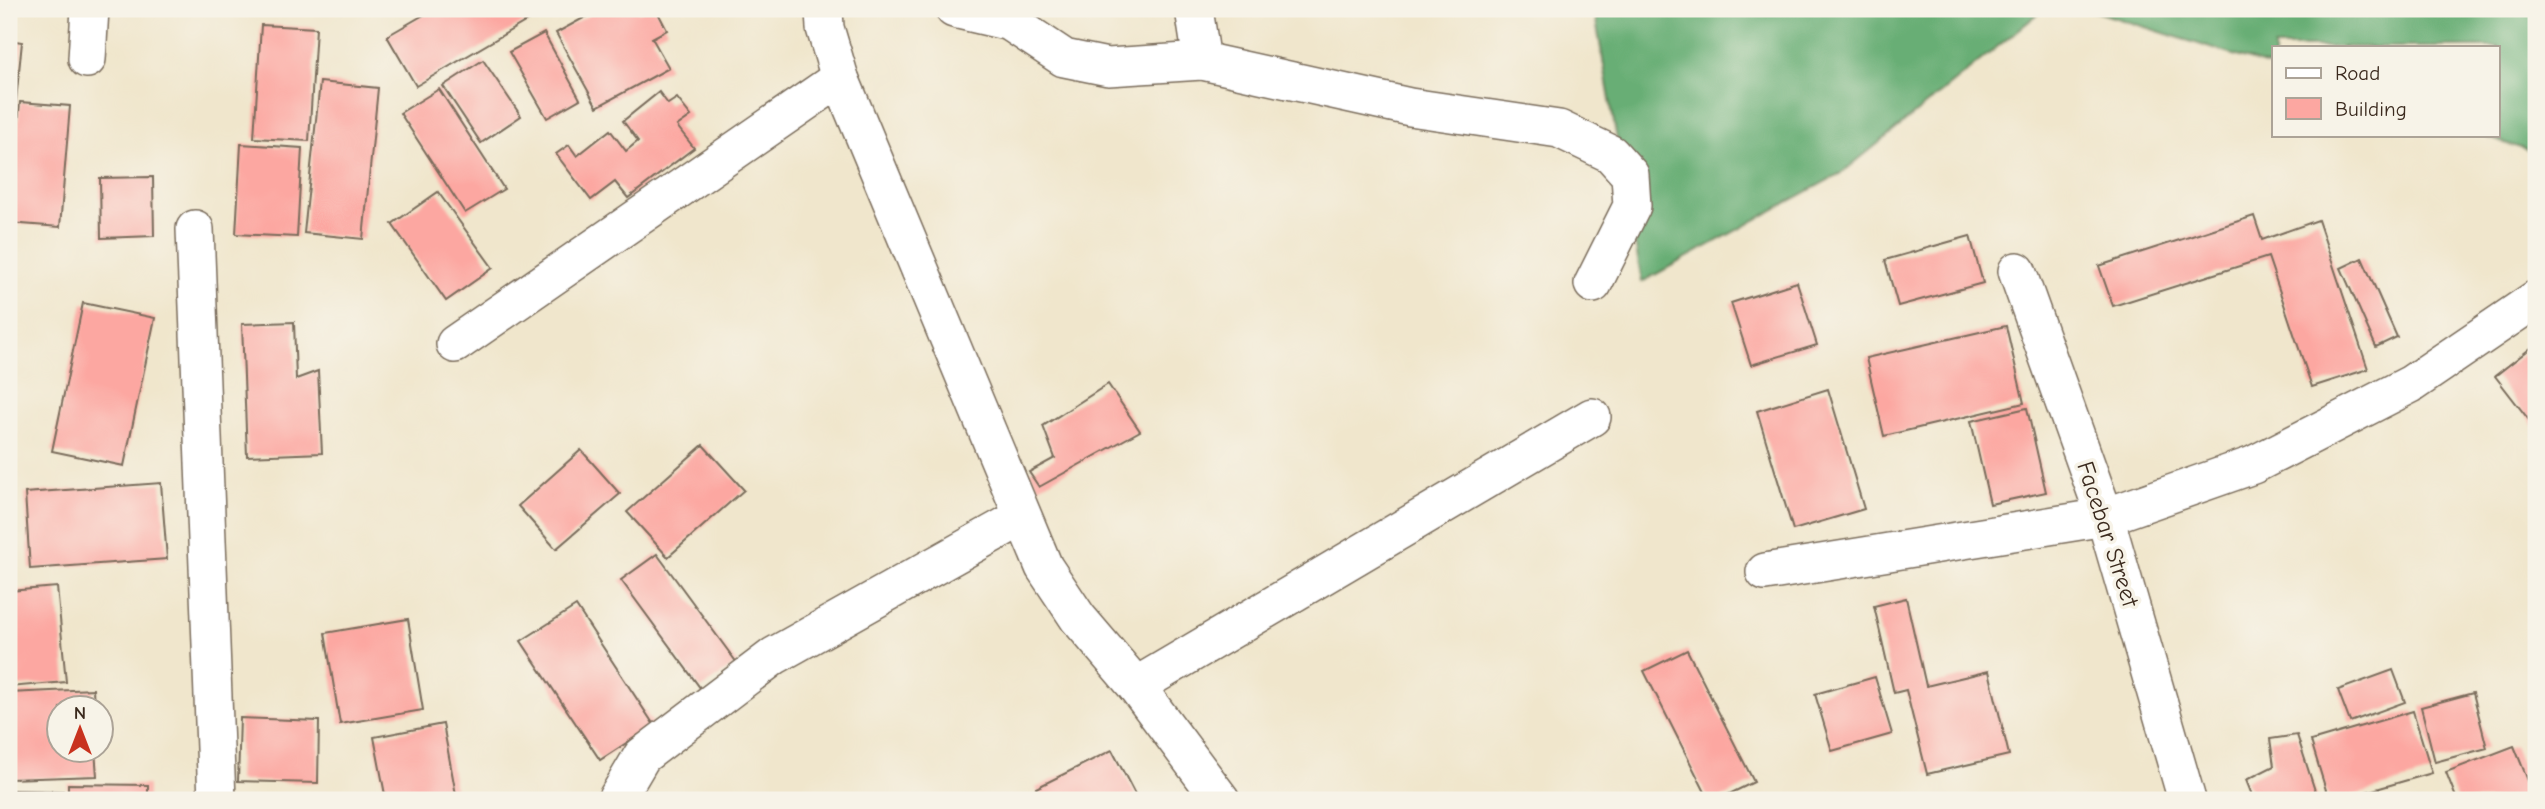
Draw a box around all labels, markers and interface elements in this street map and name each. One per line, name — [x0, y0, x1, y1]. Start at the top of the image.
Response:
legend — [2272, 46, 2500, 136]
text: Road — [2335, 61, 2380, 85]
text: Building — [2335, 97, 2407, 121]
street label: Facebar Street — [2071, 458, 2145, 611]
north arrow — [46, 694, 116, 764]
text: N — [74, 702, 86, 724]

